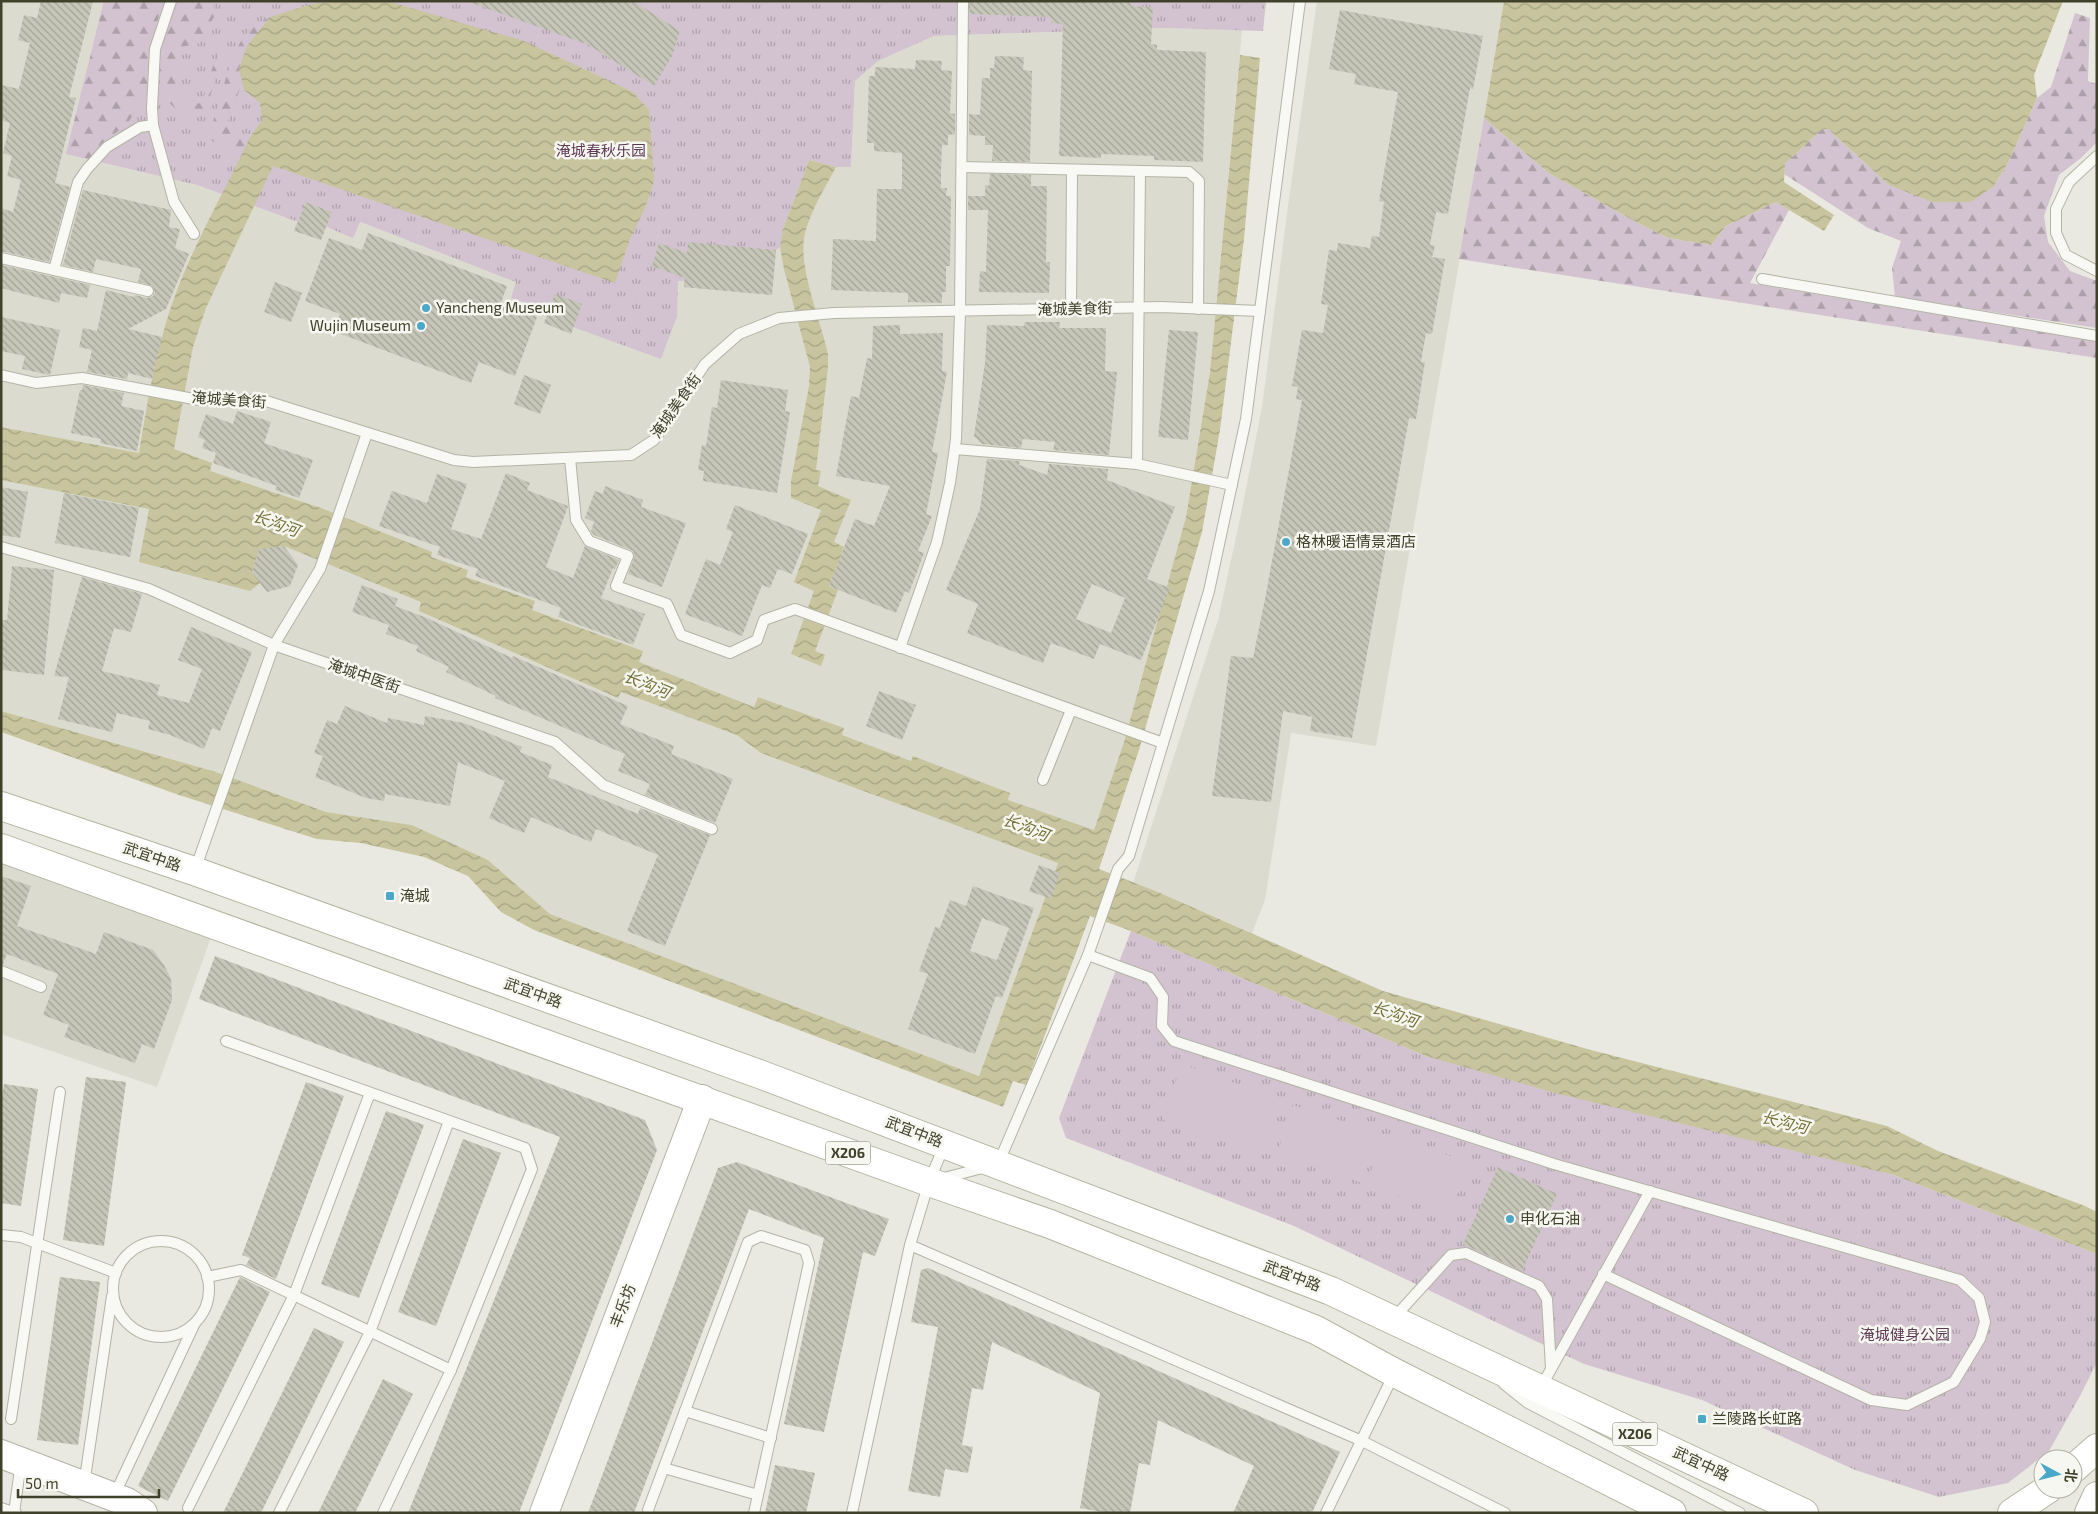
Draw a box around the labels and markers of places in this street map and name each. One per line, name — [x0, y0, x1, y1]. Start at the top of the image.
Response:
place label: Yancheng Museum — [436, 298, 564, 316]
marker: Yancheng Museum — [420, 302, 432, 314]
place label: Wujin Museum — [310, 316, 411, 335]
marker: Wujin Museum — [415, 320, 427, 332]
place label: 格林暖语情景酒店 — [1296, 532, 1416, 550]
marker: 格林暖语情景酒店 — [1280, 536, 1292, 548]
place label: 淹城 — [400, 886, 430, 904]
marker: 淹城 — [384, 890, 396, 902]
place label: 申化石油 — [1520, 1209, 1580, 1227]
marker: 申化石油 — [1504, 1213, 1516, 1225]
place label: 兰陵路长虹路 — [1712, 1409, 1802, 1427]
marker: 兰陵路长虹路 — [1696, 1413, 1708, 1425]

